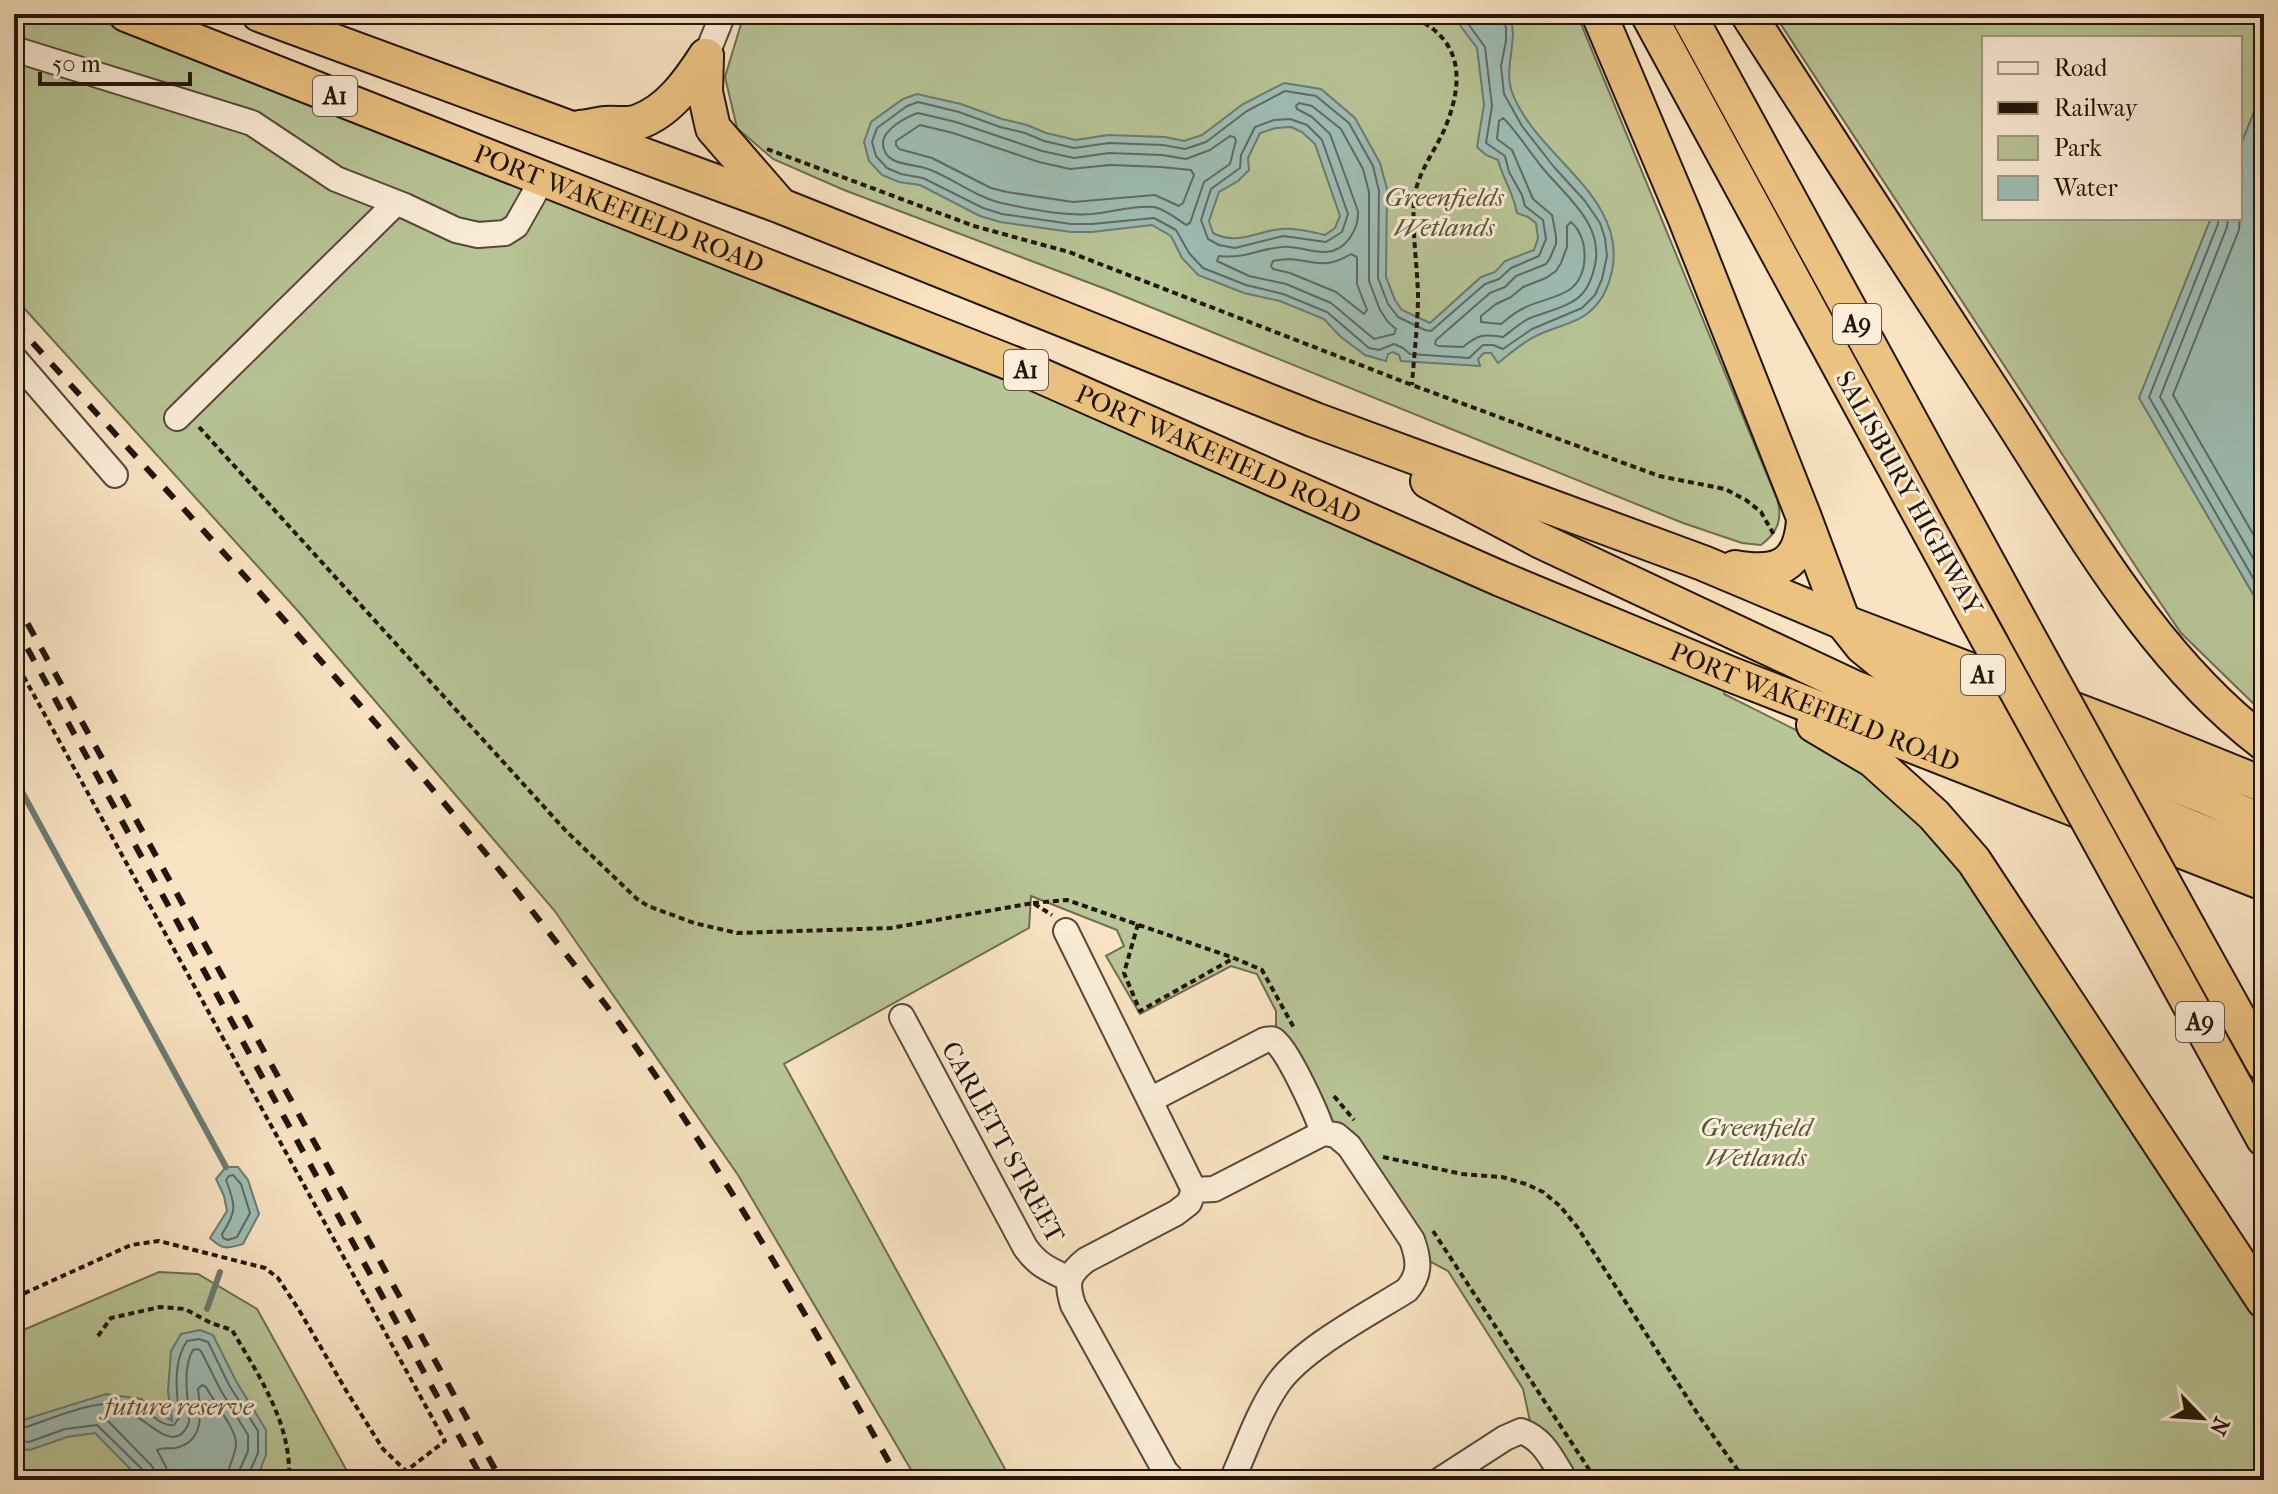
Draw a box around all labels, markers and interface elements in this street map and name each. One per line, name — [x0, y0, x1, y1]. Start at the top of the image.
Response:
scale bar — [40, 36, 190, 86]
legend — [1982, 36, 2242, 220]
text: 50 m — [52, 50, 101, 78]
text: Road — [2054, 54, 2108, 82]
road number: A1 — [313, 76, 357, 116]
text: Railway — [2054, 94, 2139, 122]
text: Park — [2054, 134, 2102, 162]
street label: PORT WAKEFIELD ROAD — [470, 137, 768, 280]
text: Water — [2053, 174, 2118, 202]
park label: Greenfields Wetlands — [1384, 182, 1505, 243]
road number: A9 — [1833, 304, 1881, 344]
road number: A1 — [1004, 350, 1048, 390]
street label: SALISBURY HIGHWAY — [1829, 366, 1990, 622]
street label: PORT WAKEFIELD ROAD — [1071, 378, 1366, 531]
street label: PORT WAKEFIELD ROAD — [1666, 635, 1964, 778]
road number: A1 — [1961, 655, 2005, 695]
road number: A9 — [2176, 1002, 2224, 1042]
street label: CARLETT STREET — [935, 1036, 1071, 1248]
park label: Greenfield Wetlands — [1700, 1112, 1815, 1173]
north arrow — [2162, 1378, 2242, 1458]
park label: future reserve — [99, 1391, 255, 1422]
text: N — [2204, 1413, 2235, 1439]

